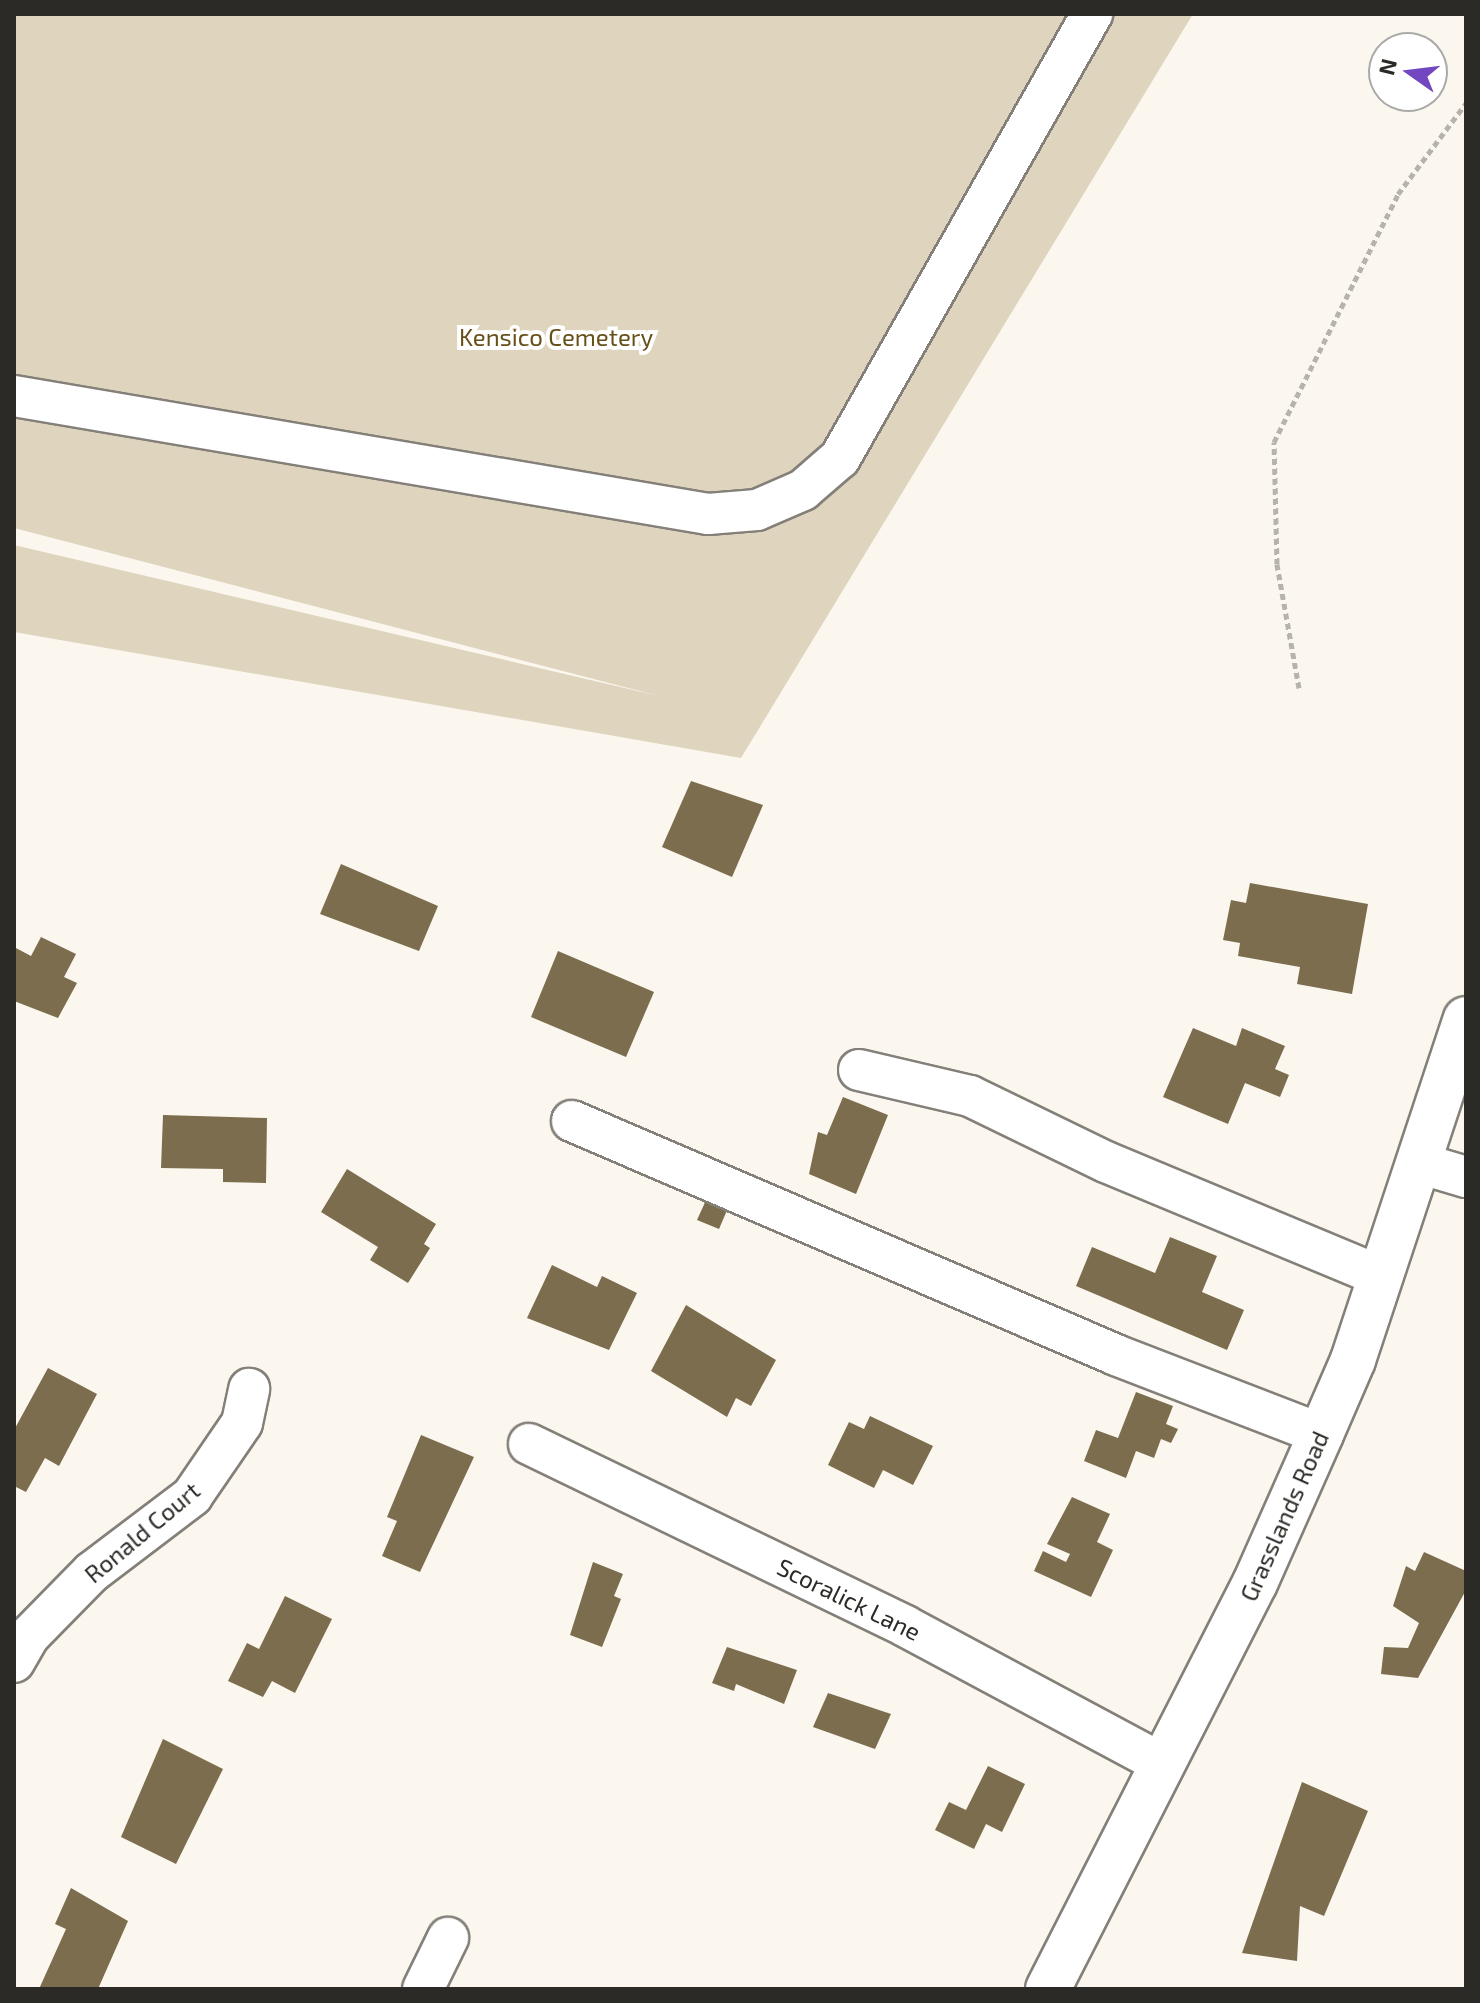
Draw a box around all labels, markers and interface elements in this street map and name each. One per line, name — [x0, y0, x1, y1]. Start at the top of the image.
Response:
north arrow — [1368, 32, 1448, 112]
text: N — [1372, 56, 1401, 78]
park label: Kensico Cemetery — [459, 323, 653, 351]
street label: Grasslands Road — [1234, 1427, 1334, 1605]
street label: Ronald Court — [79, 1476, 205, 1588]
street label: Scoralick Lane — [773, 1552, 925, 1646]

